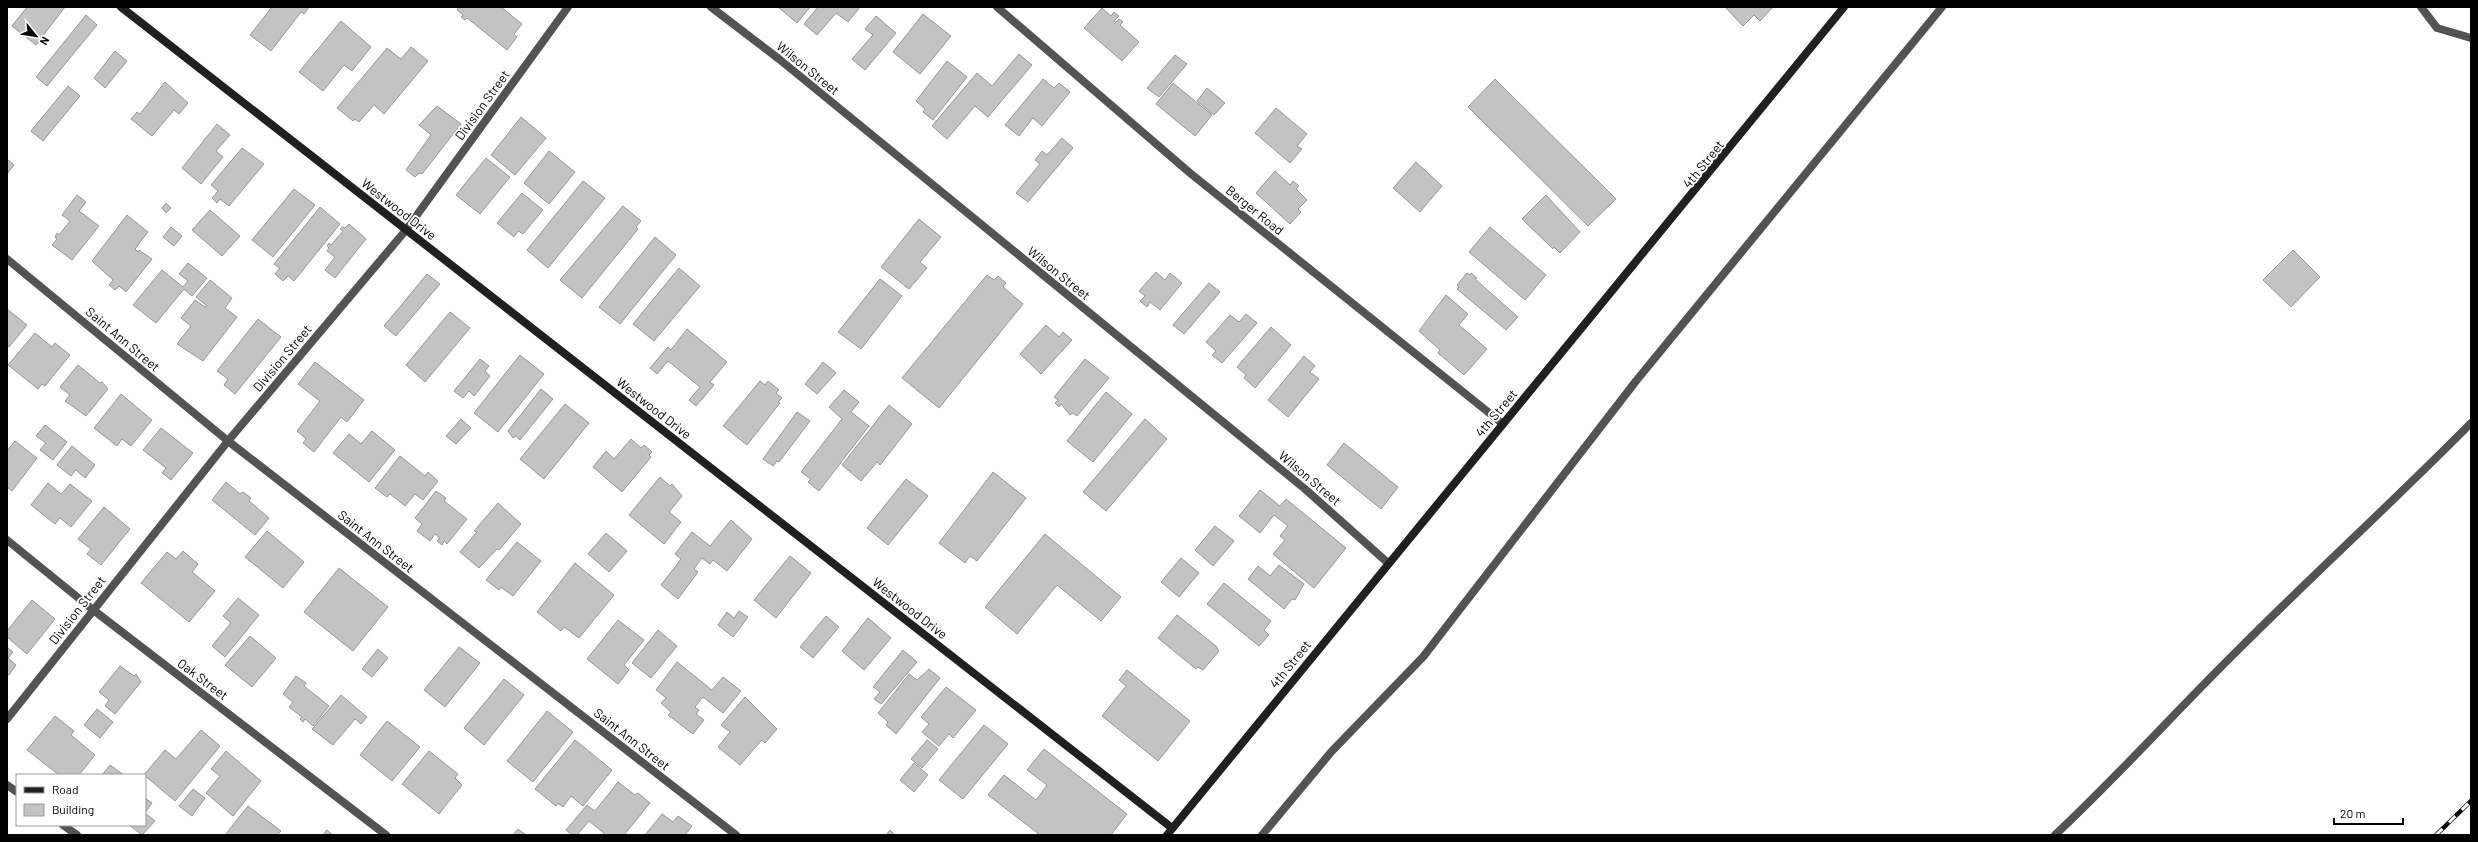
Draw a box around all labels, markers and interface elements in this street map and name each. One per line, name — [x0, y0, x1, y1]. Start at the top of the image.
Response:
north arrow — [16, 16, 56, 56]
text: N — [38, 35, 53, 48]
street label: Wilson Street — [773, 38, 843, 98]
street label: Division Street — [451, 67, 513, 143]
street label: 4th Street — [1679, 137, 1727, 191]
street label: Westwood Drive — [358, 175, 440, 243]
street label: Berger Road — [1223, 182, 1287, 238]
street label: Wilson Street — [1024, 243, 1094, 303]
street label: Saint Ann Street — [83, 303, 163, 375]
street label: Division Street — [249, 321, 315, 395]
street label: Westwood Drive — [613, 374, 695, 442]
street label: 4th Street — [1472, 386, 1520, 440]
street label: Wilson Street — [1276, 447, 1344, 509]
street label: Saint Ann Street — [335, 506, 417, 576]
street label: Division Street — [45, 573, 109, 647]
street label: Westwood Drive — [869, 574, 951, 642]
street label: 4th Street — [1266, 637, 1314, 691]
street label: Oak Street — [175, 655, 231, 703]
street label: Saint Ann Street — [591, 704, 673, 774]
legend — [16, 774, 146, 826]
text: Road — [52, 782, 79, 796]
scale bar — [2334, 800, 2403, 826]
text: Building — [52, 802, 94, 816]
text: 20 m — [2340, 806, 2366, 820]

